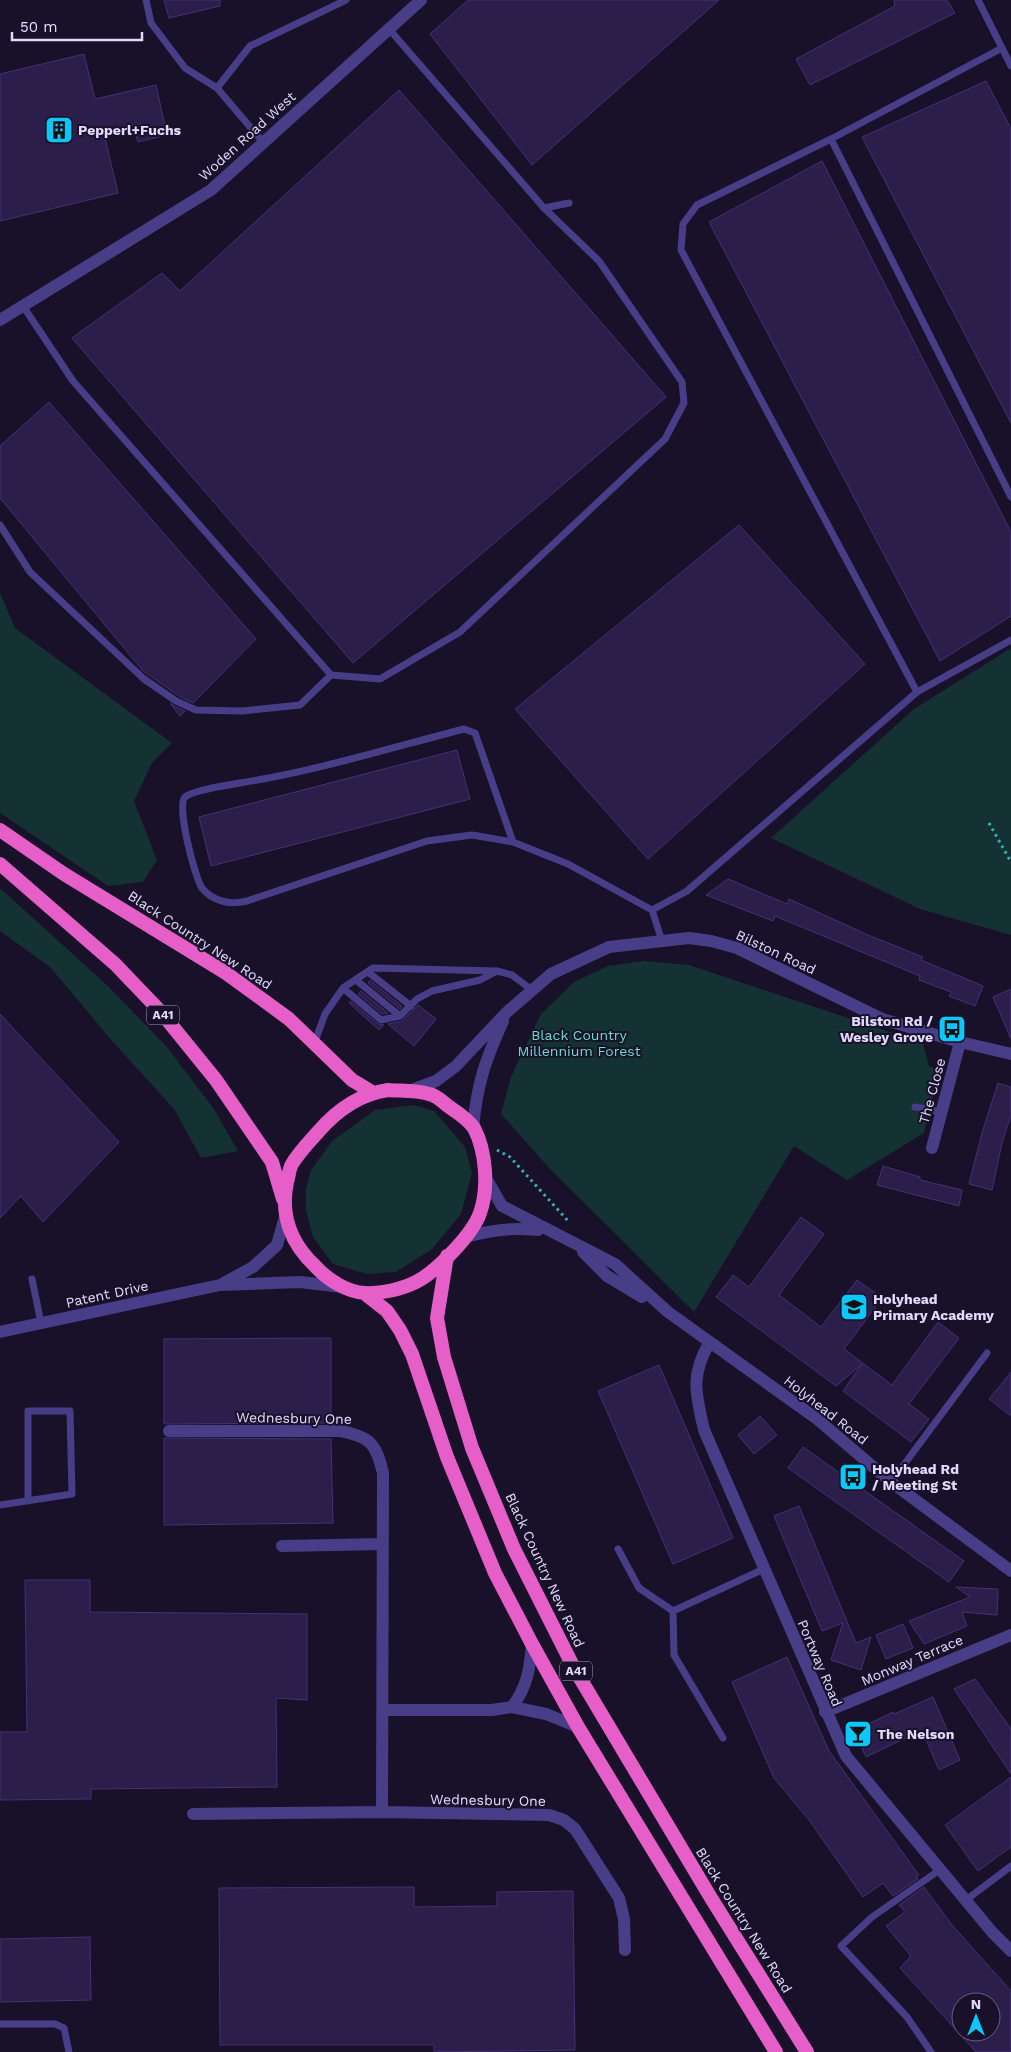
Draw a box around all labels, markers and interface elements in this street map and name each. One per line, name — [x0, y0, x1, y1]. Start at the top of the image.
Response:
scale bar — [12, 10, 142, 42]
text: 50 m — [20, 18, 57, 36]
street label: Woden Road West — [195, 88, 299, 184]
building icon: Pepperl+Fuchs — [44, 115, 74, 145]
place label: Pepperl+Fuchs — [78, 122, 182, 138]
street label: Black Country New Road — [125, 887, 275, 993]
street label: Bilston Road — [733, 926, 819, 978]
road number: A41 — [147, 1006, 179, 1024]
place label: Bilston Rd / Wesley Grove — [840, 1013, 933, 1045]
bus stop icon: Bilston Rd / Wesley Grove — [937, 1014, 967, 1044]
park label: Black Country Millennium Forest — [517, 1027, 641, 1059]
street label: The Close — [916, 1056, 948, 1126]
street label: Patent Drive — [64, 1277, 150, 1311]
place label: Holyhead Primary Academy — [873, 1291, 994, 1323]
school or university icon: Holyhead Primary Academy — [839, 1292, 869, 1322]
street label: Holyhead Road — [781, 1372, 871, 1448]
street label: Wednesbury One — [236, 1409, 352, 1427]
place label: Holyhead Rd / Meeting St — [872, 1461, 959, 1493]
bus stop icon: Holyhead Rd / Meeting St — [838, 1462, 868, 1492]
street label: Black Country New Road — [502, 1490, 588, 1650]
street label: Portway Road — [794, 1617, 846, 1709]
street label: Monway Terrace — [859, 1631, 965, 1689]
road number: A41 — [560, 1662, 592, 1680]
bar icon: The Nelson — [843, 1719, 873, 1749]
place label: The Nelson — [877, 1726, 954, 1742]
street label: Wednesbury One — [430, 1791, 546, 1809]
street label: Black Country New Road — [693, 1844, 795, 1996]
north arrow — [951, 1992, 1001, 2042]
text: N — [971, 1996, 981, 2012]

